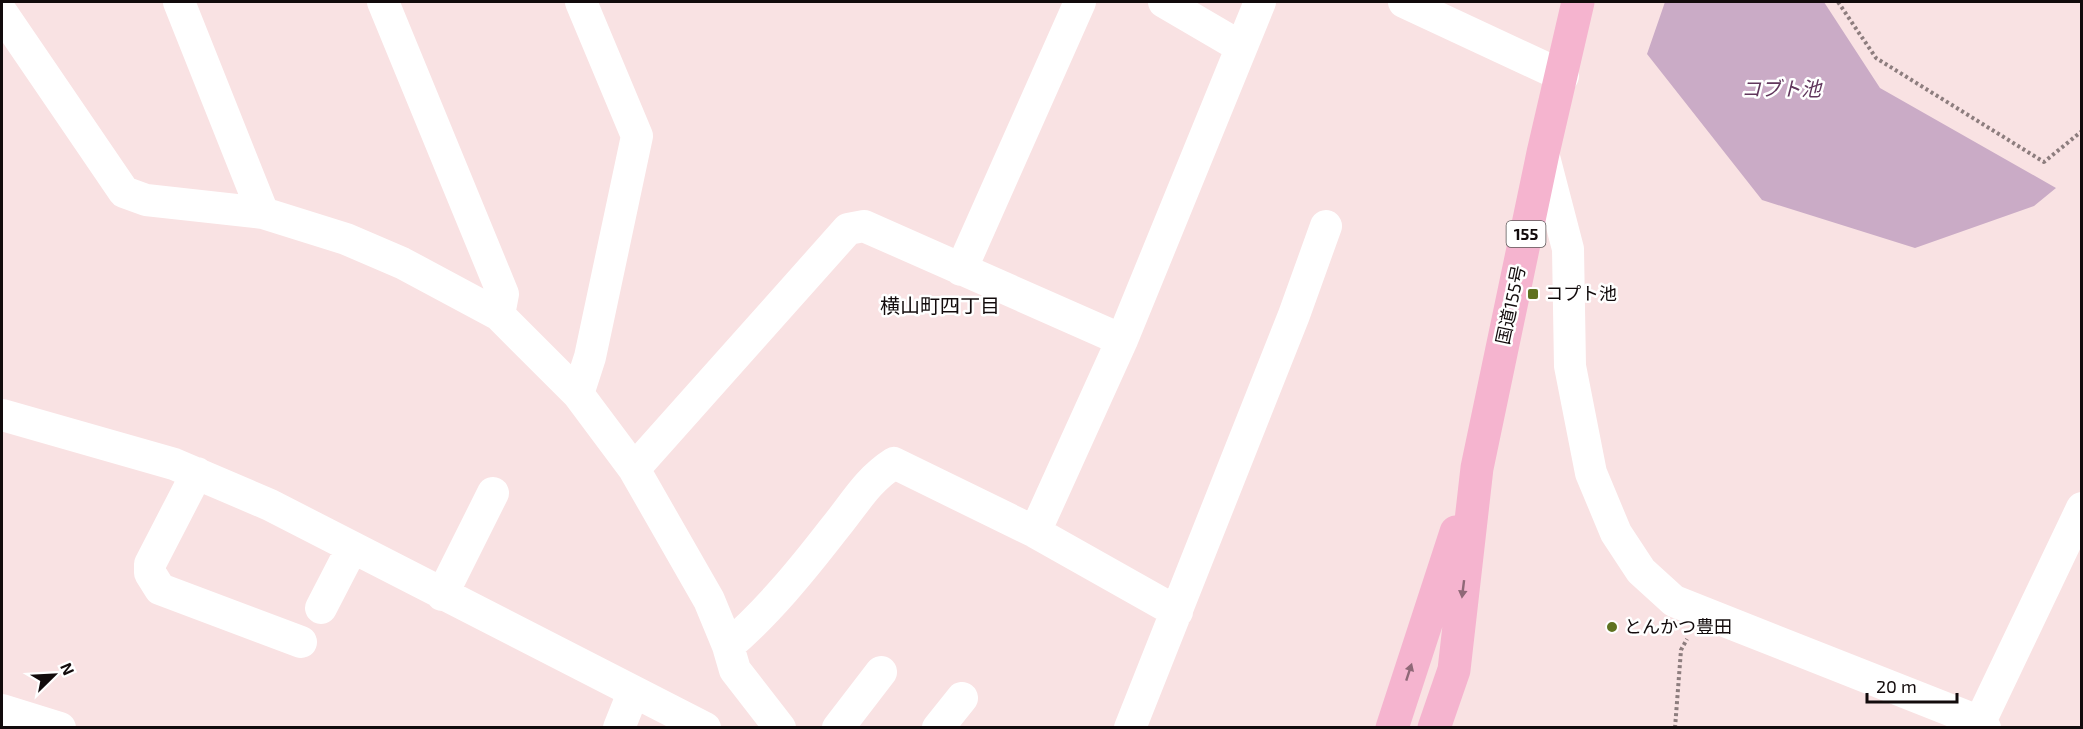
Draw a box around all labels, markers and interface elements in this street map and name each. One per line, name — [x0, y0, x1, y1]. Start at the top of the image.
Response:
water label: コブト池 — [1741, 76, 1823, 100]
road number: 155 — [1506, 221, 1546, 247]
street label: 国道155号 — [1491, 263, 1529, 346]
place label: コプト池 — [1545, 282, 1617, 304]
marker: コプト池 — [1526, 287, 1540, 301]
district label: 横山町四丁目 — [880, 293, 1000, 317]
one-way arrow — [1458, 579, 1468, 598]
place label: とんかつ豊田 — [1624, 615, 1732, 637]
marker: とんかつ豊田 — [1605, 620, 1619, 634]
north arrow — [24, 645, 84, 705]
text: N — [57, 660, 79, 678]
one-way arrow — [1405, 663, 1415, 681]
scale bar — [1867, 666, 1957, 704]
text: 20 m — [1876, 675, 1917, 697]

